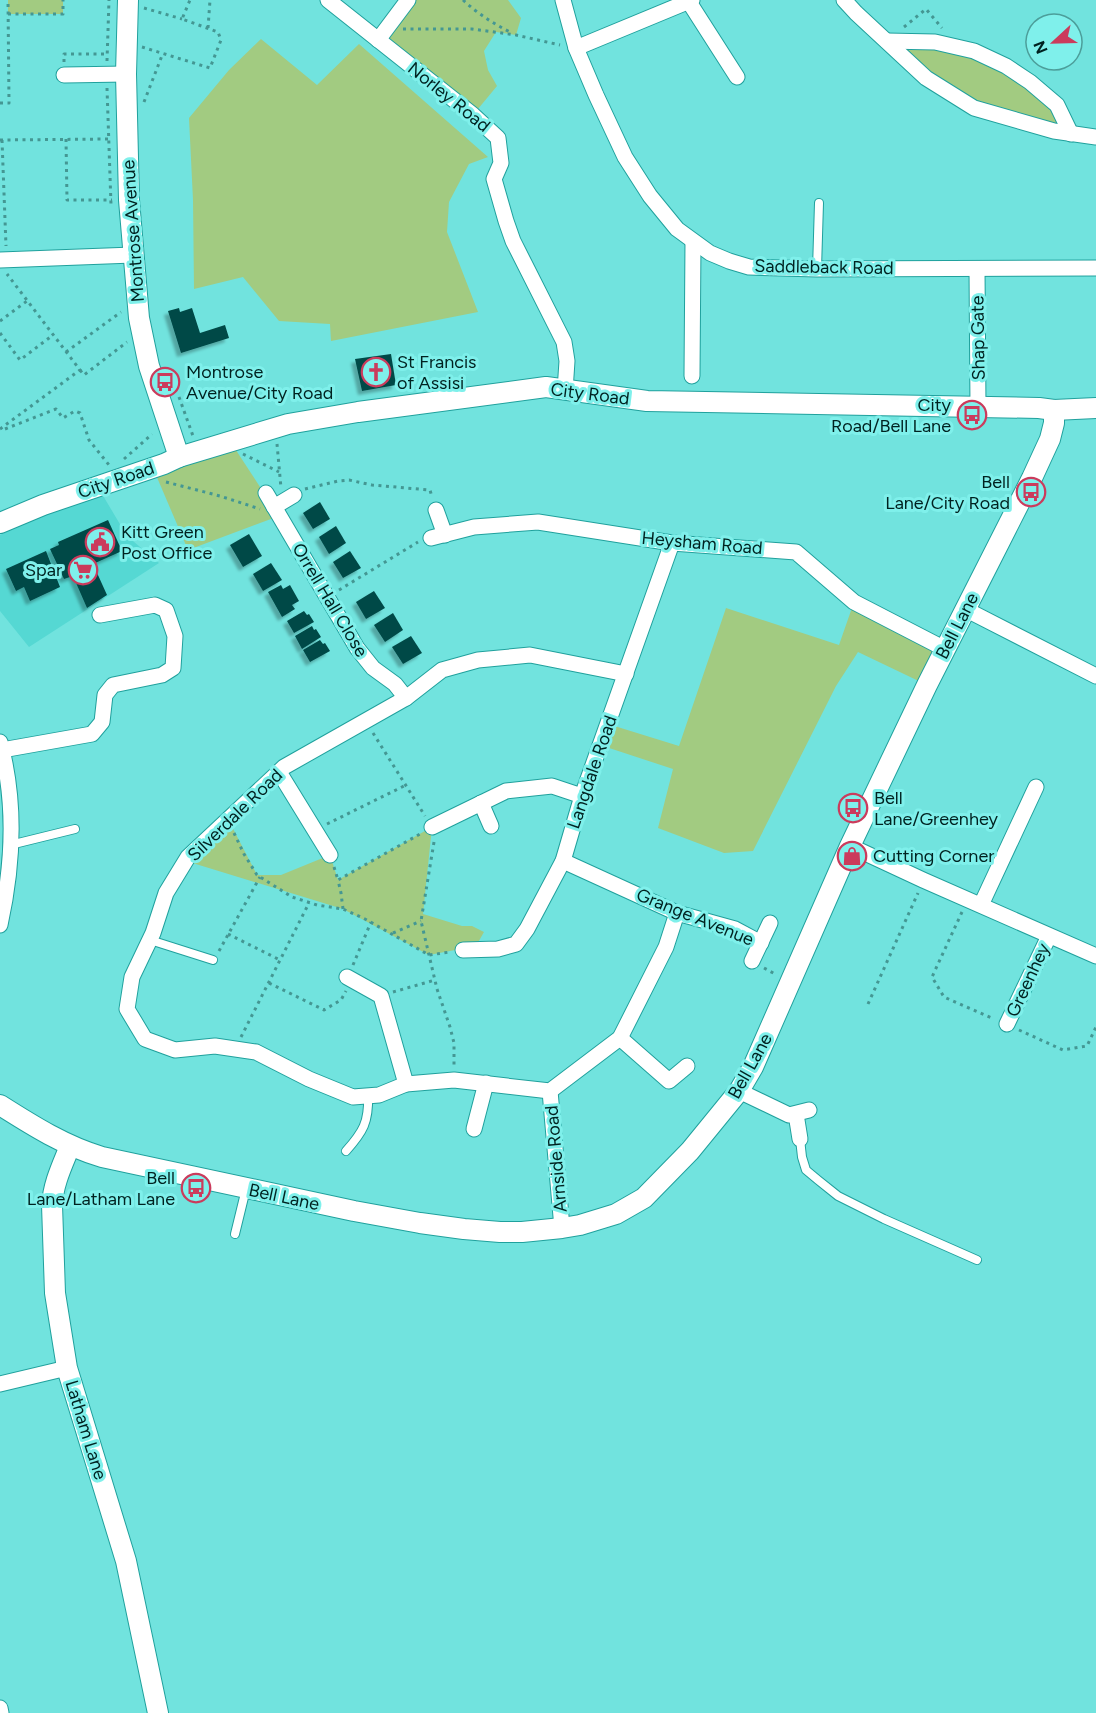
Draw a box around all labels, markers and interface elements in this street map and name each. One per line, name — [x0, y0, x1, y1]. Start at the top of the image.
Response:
north arrow — [1024, 12, 1084, 72]
text: N — [1029, 38, 1052, 57]
street label: Norley Road — [403, 57, 495, 137]
street label: Montrose Avenue — [117, 159, 149, 303]
street label: Saddleback Road — [754, 255, 894, 279]
street label: Shap Gate — [966, 295, 990, 381]
place label: St Francis of Assisi — [397, 351, 477, 394]
church icon: St Francis of Assisi — [360, 356, 392, 388]
place label: Montrose Avenue/City Road — [186, 361, 333, 404]
bus stop icon: Montrose Avenue/City Road — [149, 366, 181, 398]
street label: City Road — [549, 378, 631, 410]
place label: City Road/Bell Lane — [831, 394, 952, 437]
bus stop icon: City Road/Bell Lane — [956, 399, 988, 431]
street label: City Road — [75, 457, 157, 503]
place label: Bell Lane/City Road — [885, 471, 1010, 514]
bus stop icon: Bell Lane/City Road — [1015, 476, 1047, 508]
place label: Kitt Green Post Office — [121, 521, 212, 564]
public building icon: Kitt Green Post Office — [84, 526, 116, 558]
street label: Heysham Road — [641, 527, 763, 559]
street label: Orrell Hall Close — [287, 539, 373, 661]
supermarket icon: Spar — [67, 554, 99, 586]
place label: Spar — [25, 559, 62, 581]
street label: Bell Lane — [931, 589, 983, 663]
street label: Langdale Road — [562, 712, 622, 832]
street label: Silverdale Road — [183, 764, 287, 866]
place label: Bell Lane/Greenhey — [874, 787, 999, 830]
bus stop icon: Bell Lane/Greenhey — [837, 792, 869, 824]
shop icon: Cutting Corner — [836, 840, 868, 872]
place label: Cutting Corner — [873, 845, 994, 867]
street label: Grange Avenue — [633, 883, 757, 951]
street label: Greenhey — [1001, 939, 1055, 1020]
street label: Bell Lane — [723, 1029, 777, 1103]
street label: Arnside Road — [540, 1105, 572, 1213]
place label: Bell Lane/Latham Lane — [27, 1167, 175, 1210]
bus stop icon: Bell Lane/Latham Lane — [180, 1172, 212, 1204]
street label: Bell Lane — [247, 1179, 321, 1215]
street label: Latham Lane — [60, 1378, 112, 1483]

